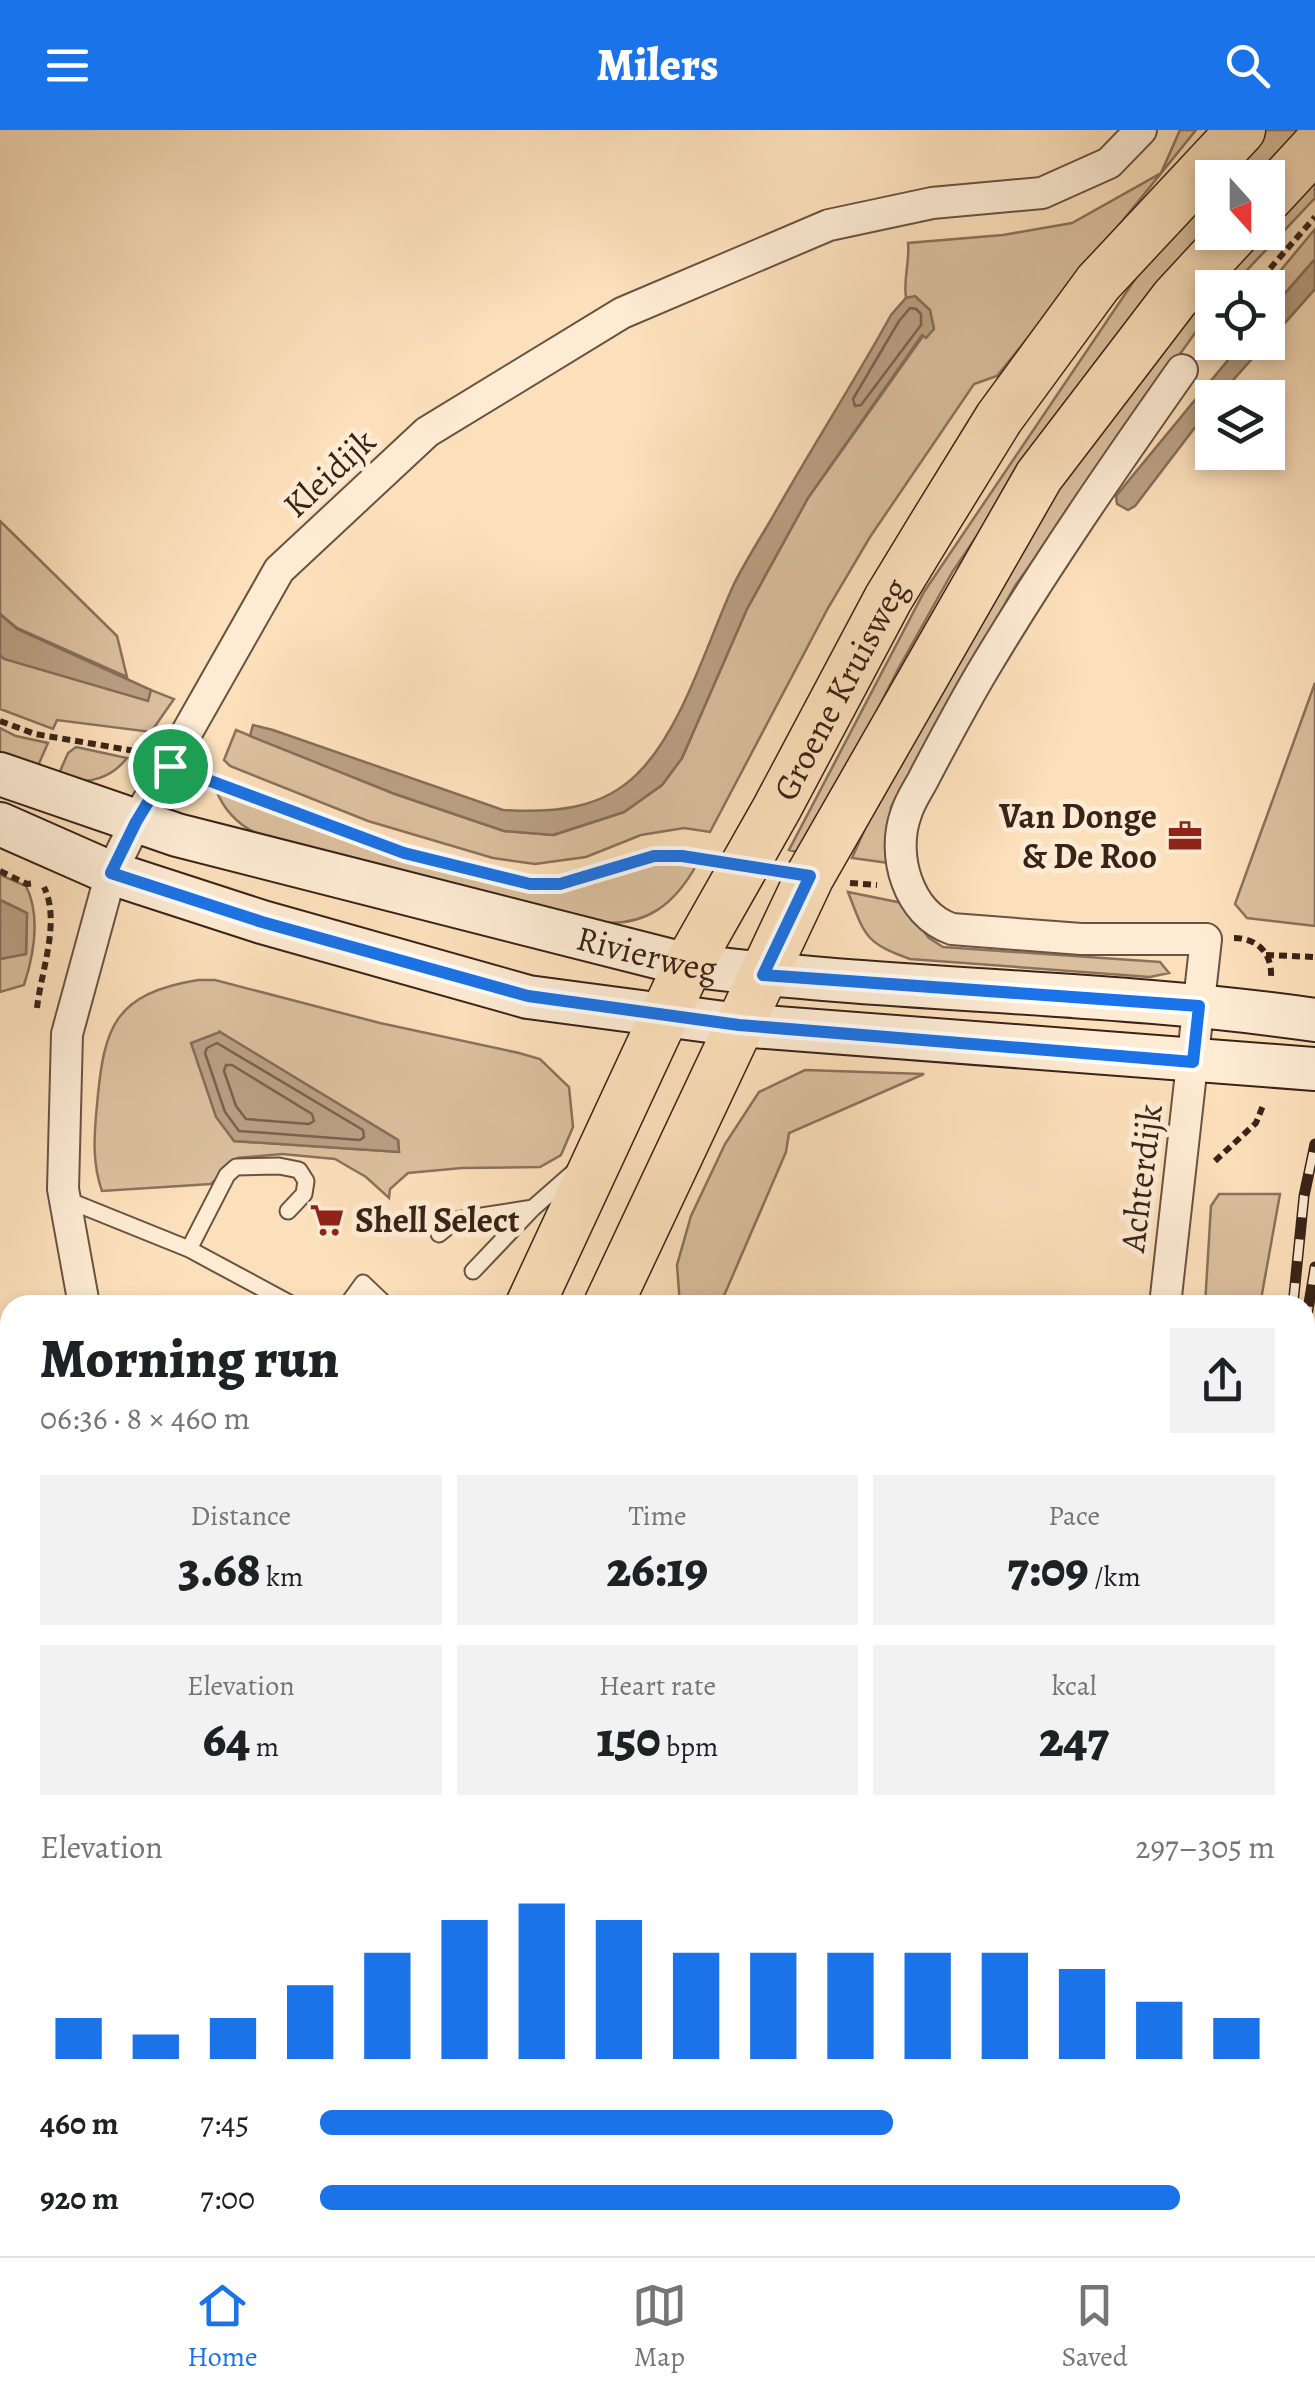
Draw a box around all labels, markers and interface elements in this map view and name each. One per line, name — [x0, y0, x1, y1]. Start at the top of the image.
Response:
text: Milers — [596, 34, 719, 96]
icon: menu — [40, 38, 95, 93]
icon: search — [1220, 38, 1275, 93]
north arrow — [1195, 160, 1285, 250]
map controls — [1195, 160, 1285, 470]
button: locate — [1195, 270, 1285, 360]
button: layers — [1195, 380, 1285, 470]
street label: Kleidijk — [272, 418, 386, 528]
street label: Groene Kruisweg — [761, 568, 920, 809]
pin — [128, 724, 213, 809]
icon: arrive — [143, 739, 198, 794]
place label: Van Donge & De Roo — [998, 792, 1157, 880]
office icon: Van Donge & De Roo — [1166, 817, 1204, 855]
street label: Rivierweg — [572, 914, 720, 992]
street label: Achterdijk — [1108, 1101, 1174, 1256]
place label: Shell Select — [355, 1196, 520, 1244]
supermarket icon: Shell Select — [308, 1201, 346, 1239]
text: Morning run — [40, 1321, 339, 1396]
button: share — [1170, 1328, 1275, 1433]
text: 06:36 · 8 × 460 m — [40, 1396, 250, 1440]
text: Distance — [191, 1497, 291, 1535]
text: Time — [628, 1497, 687, 1535]
text: Pace — [1048, 1497, 1100, 1535]
text: 3.68 — [178, 1535, 261, 1603]
text: 26:19 — [607, 1535, 708, 1603]
text: 7:09 — [1008, 1535, 1089, 1603]
text: km — [261, 1558, 303, 1596]
text: /km — [1089, 1558, 1141, 1596]
text: Elevation — [187, 1667, 295, 1705]
text: Heart rate — [599, 1667, 716, 1705]
text: kcal — [1052, 1667, 1097, 1705]
text: 64 — [203, 1705, 250, 1773]
text: 150 — [597, 1705, 661, 1773]
text: 247 — [1039, 1705, 1109, 1773]
text: m — [250, 1728, 279, 1766]
text: bpm — [661, 1728, 718, 1766]
text: Elevation — [40, 1825, 163, 1869]
text: 297–305 m — [1135, 1825, 1275, 1869]
text: 460 m — [40, 2101, 118, 2145]
text: 7:45 — [200, 2101, 249, 2145]
text: 920 m — [40, 2176, 119, 2220]
text: 7:00 — [200, 2176, 255, 2220]
tab: Home — [187, 2278, 258, 2376]
tab: Map — [632, 2278, 687, 2376]
tab: Saved — [1061, 2278, 1128, 2376]

